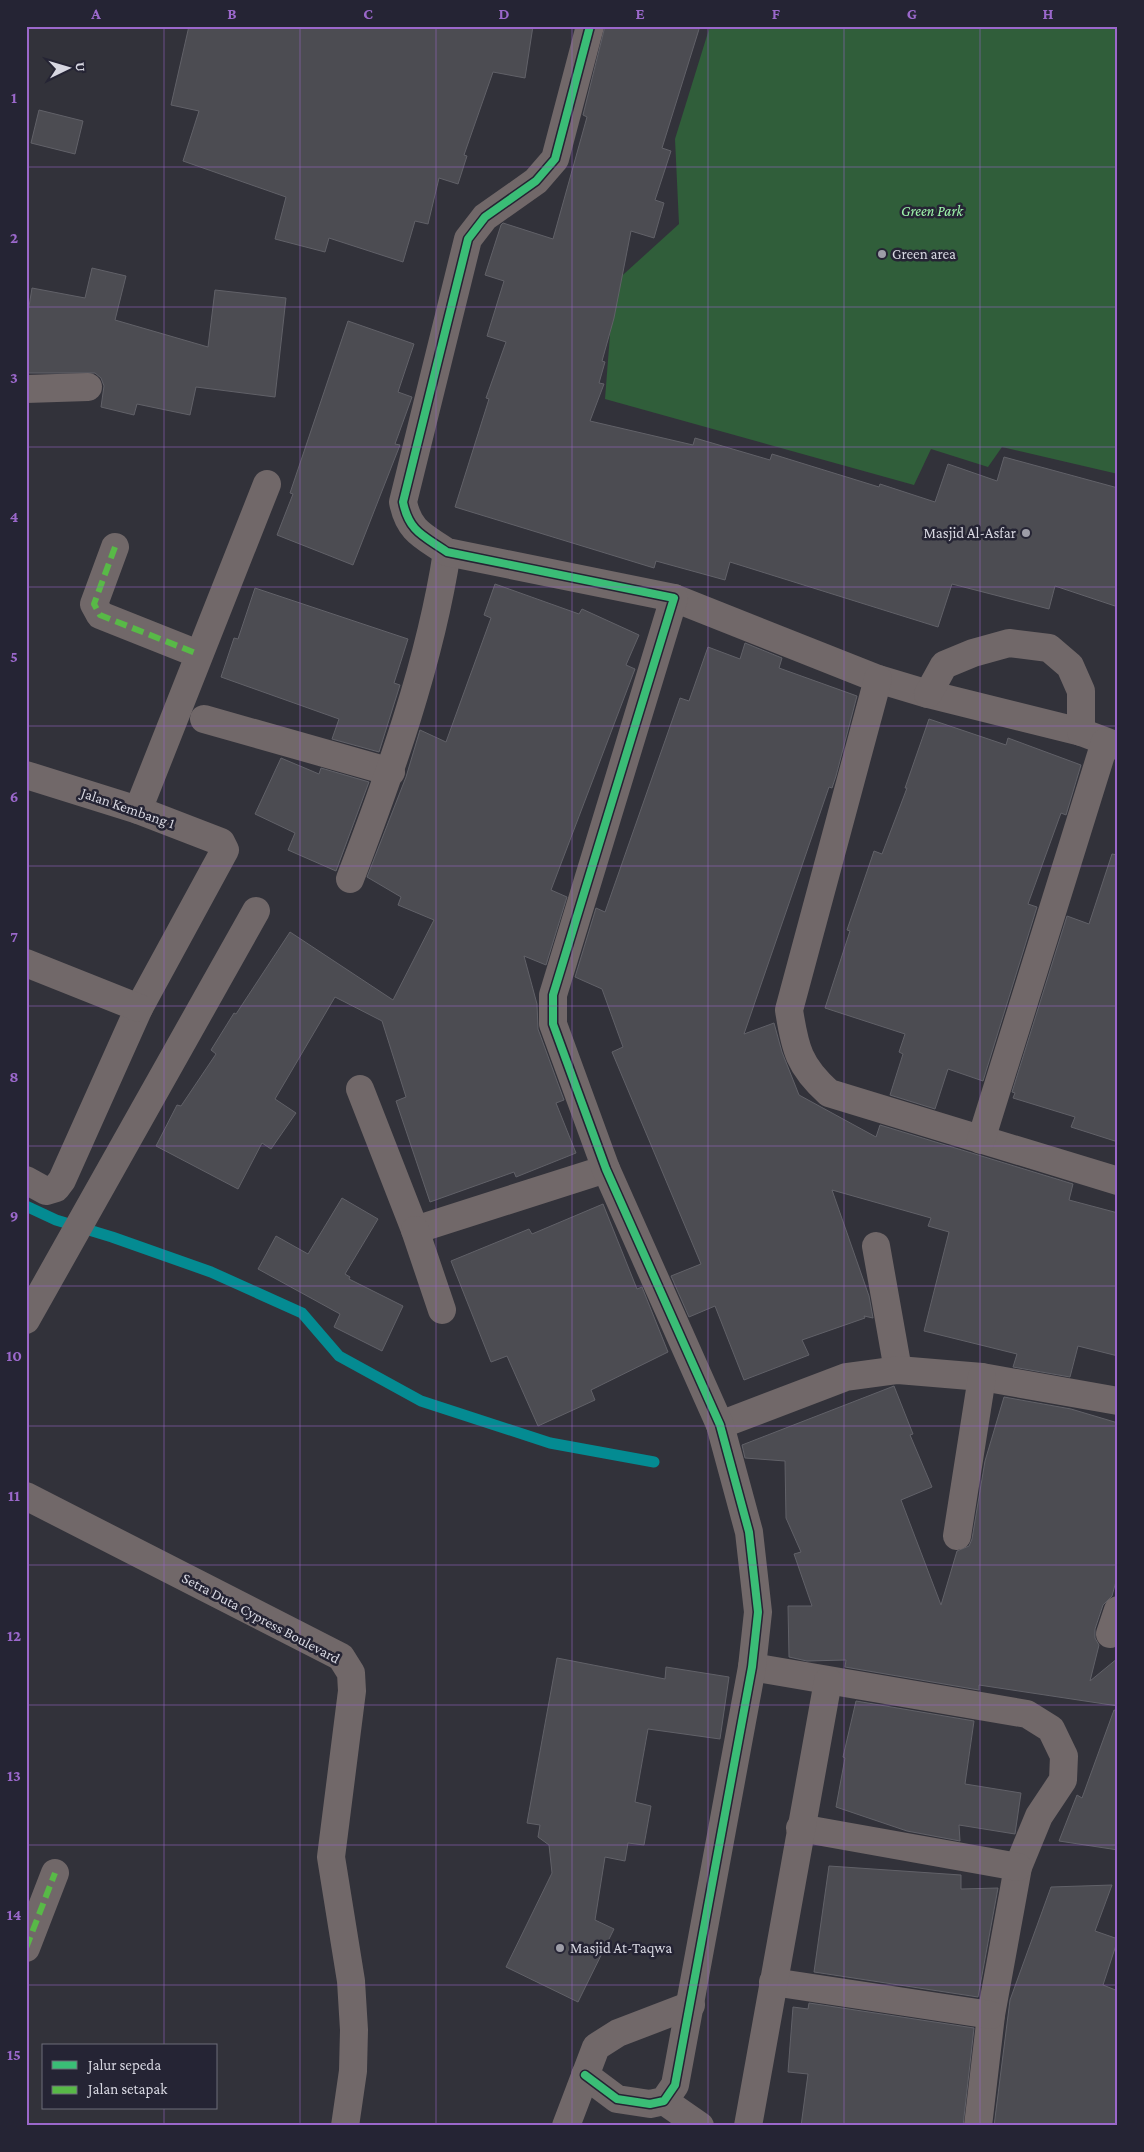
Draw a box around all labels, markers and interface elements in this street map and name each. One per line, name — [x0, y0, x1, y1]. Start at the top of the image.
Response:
text: A — [90, 5, 101, 22]
text: B — [227, 5, 237, 22]
text: C — [363, 5, 373, 22]
text: D — [498, 5, 510, 22]
text: E — [635, 5, 645, 22]
text: F — [772, 5, 781, 22]
text: G — [907, 5, 917, 22]
text: H — [1043, 5, 1054, 22]
north arrow — [42, 42, 92, 92]
text: U — [73, 61, 89, 73]
text: 1 — [11, 89, 17, 106]
park label: Green Park — [901, 203, 965, 219]
text: 2 — [10, 229, 18, 246]
place label: Green area — [892, 246, 956, 262]
marker: Green area — [876, 248, 888, 260]
text: 3 — [10, 369, 18, 386]
text: 4 — [10, 508, 19, 525]
place label: Masjid Al-Asfar — [923, 525, 1017, 542]
marker: Masjid Al-Asfar — [1020, 527, 1032, 539]
text: 5 — [10, 648, 18, 665]
street label: Jalan Kembang 1 — [77, 784, 177, 832]
text: 6 — [10, 788, 18, 805]
text: 7 — [10, 928, 18, 945]
text: 8 — [9, 1068, 19, 1085]
text: 9 — [10, 1207, 18, 1224]
text: 10 — [6, 1347, 22, 1364]
text: 11 — [8, 1487, 20, 1504]
street label: Setra Duta Cypress Boulevard — [179, 1570, 343, 1667]
text: 12 — [7, 1627, 21, 1644]
text: 13 — [7, 1767, 21, 1784]
text: 14 — [7, 1906, 22, 1923]
place label: Masjid At-Taqwa — [570, 1940, 672, 1957]
marker: Masjid At-Taqwa — [554, 1942, 566, 1954]
legend — [42, 2044, 218, 2110]
text: 15 — [7, 2046, 21, 2063]
text: Jalur sepeda — [86, 2057, 161, 2074]
text: Jalan setapak — [86, 2081, 168, 2098]

